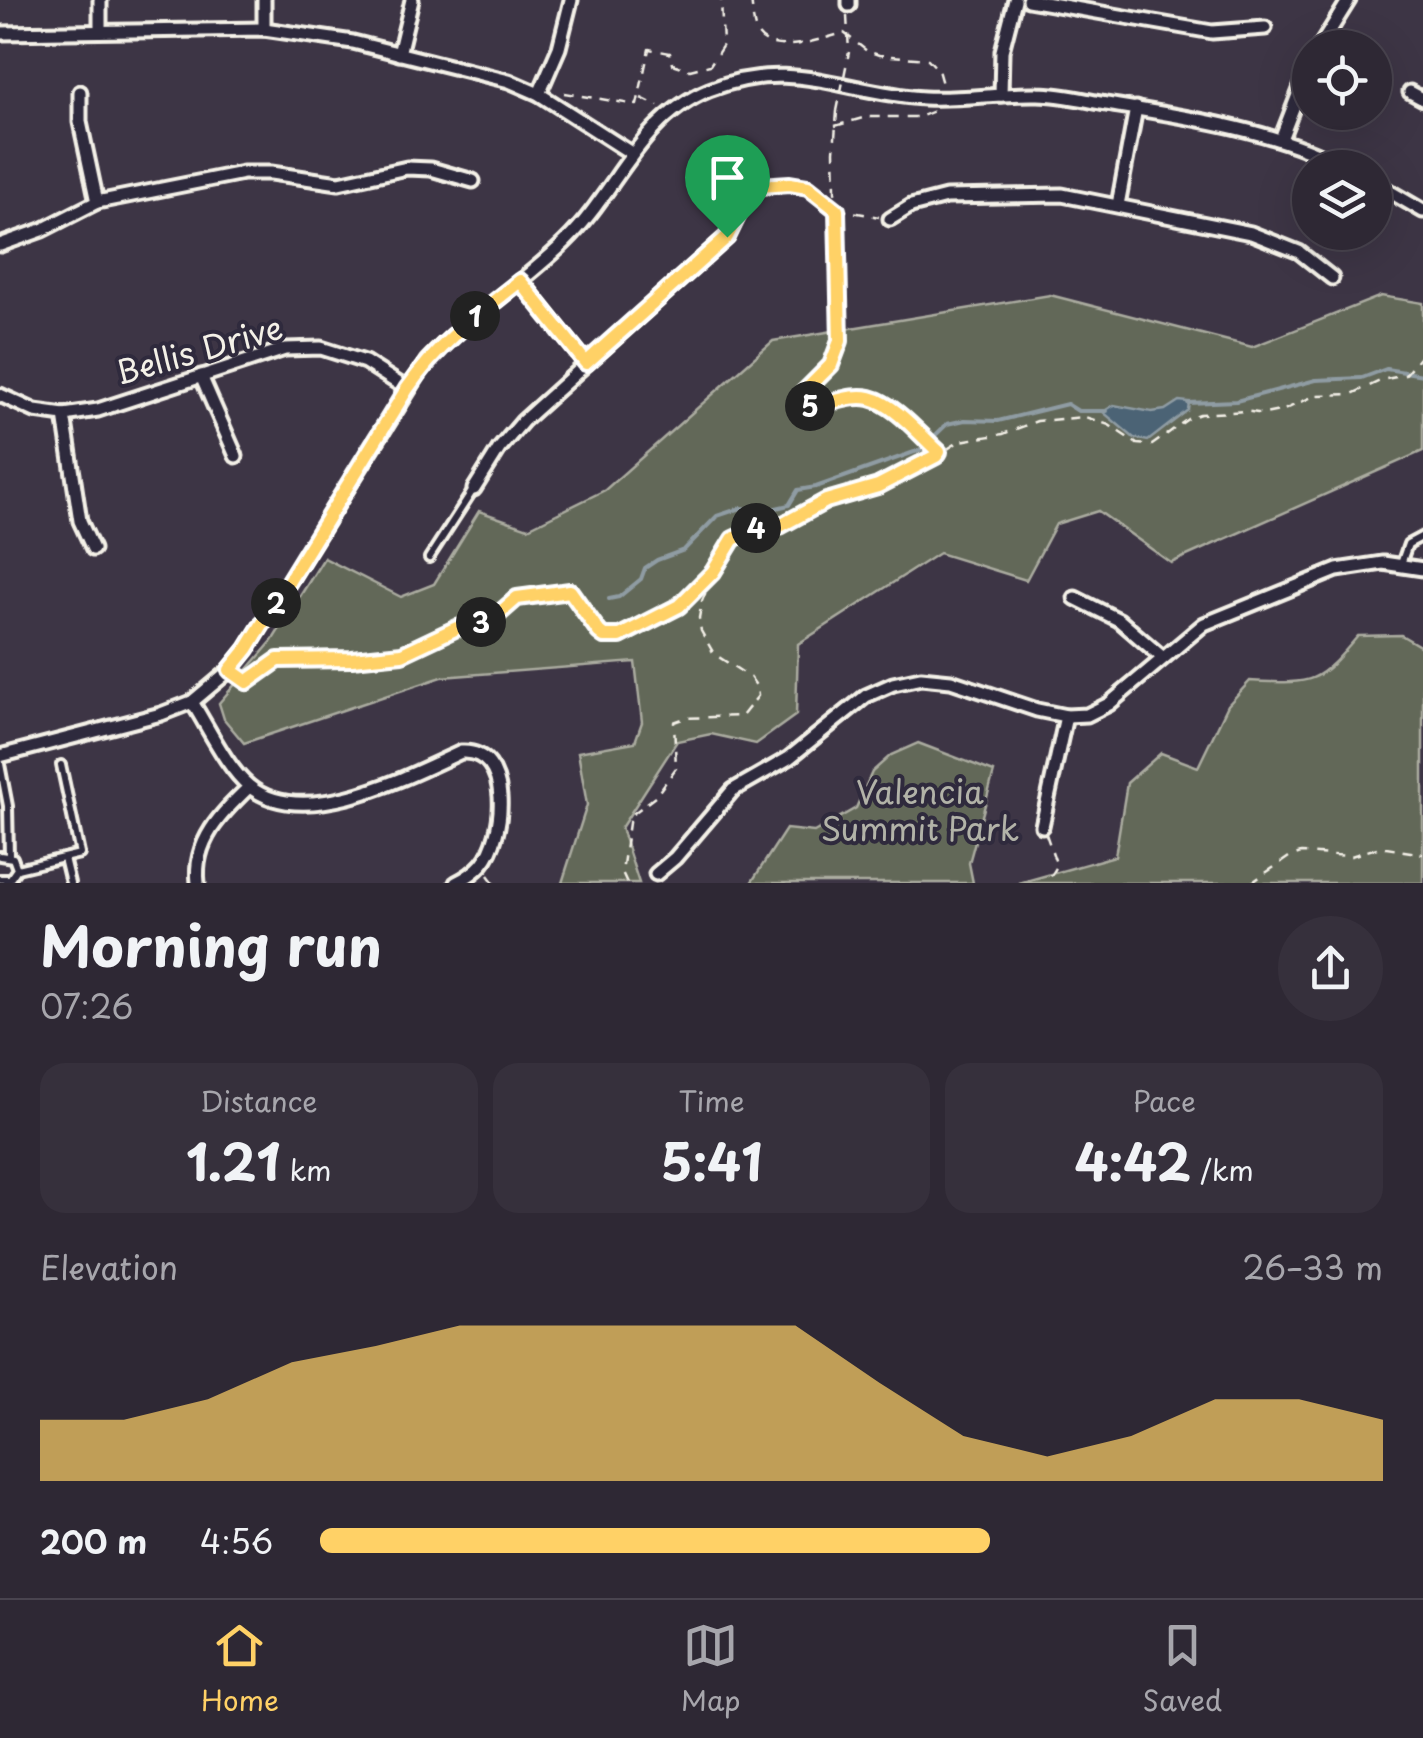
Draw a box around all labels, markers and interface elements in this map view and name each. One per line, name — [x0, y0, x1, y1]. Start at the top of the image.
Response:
map controls — [1292, 30, 1392, 250]
button: locate — [1292, 30, 1392, 130]
pin — [685, 135, 770, 238]
icon: arrive — [700, 150, 755, 205]
button: layers — [1292, 150, 1392, 250]
pin: 1 — [450, 291, 500, 341]
text: 1 — [468, 294, 482, 337]
street label: Bellis Drive — [109, 302, 288, 396]
pin: 5 — [785, 381, 835, 431]
text: 5 — [801, 384, 819, 427]
pin: 4 — [731, 503, 781, 553]
text: 4 — [746, 506, 766, 549]
pin: 2 — [251, 578, 301, 628]
text: 2 — [266, 581, 286, 624]
pin: 3 — [456, 597, 506, 647]
text: 3 — [472, 600, 490, 643]
park label: Valencia Summit Park — [821, 767, 1019, 852]
text: Morning run — [40, 903, 382, 986]
button: share — [1278, 916, 1383, 1021]
text: 07:26 — [40, 982, 133, 1030]
text: Distance — [200, 1079, 318, 1122]
text: Time — [678, 1079, 745, 1122]
text: Pace — [1133, 1079, 1196, 1122]
text: 1.21 — [186, 1122, 280, 1198]
text: 5:41 — [660, 1122, 763, 1198]
text: 4:42 — [1075, 1122, 1191, 1198]
text: km — [280, 1148, 332, 1191]
text: /km — [1191, 1148, 1254, 1191]
text: Elevation — [40, 1243, 178, 1291]
text: 26–33 m — [1242, 1243, 1383, 1291]
text: 200 m — [40, 1517, 147, 1565]
text: 4:56 — [200, 1517, 273, 1565]
tab: Home — [201, 1618, 279, 1721]
tab: Map — [681, 1618, 741, 1721]
tab: Saved — [1143, 1618, 1222, 1721]

